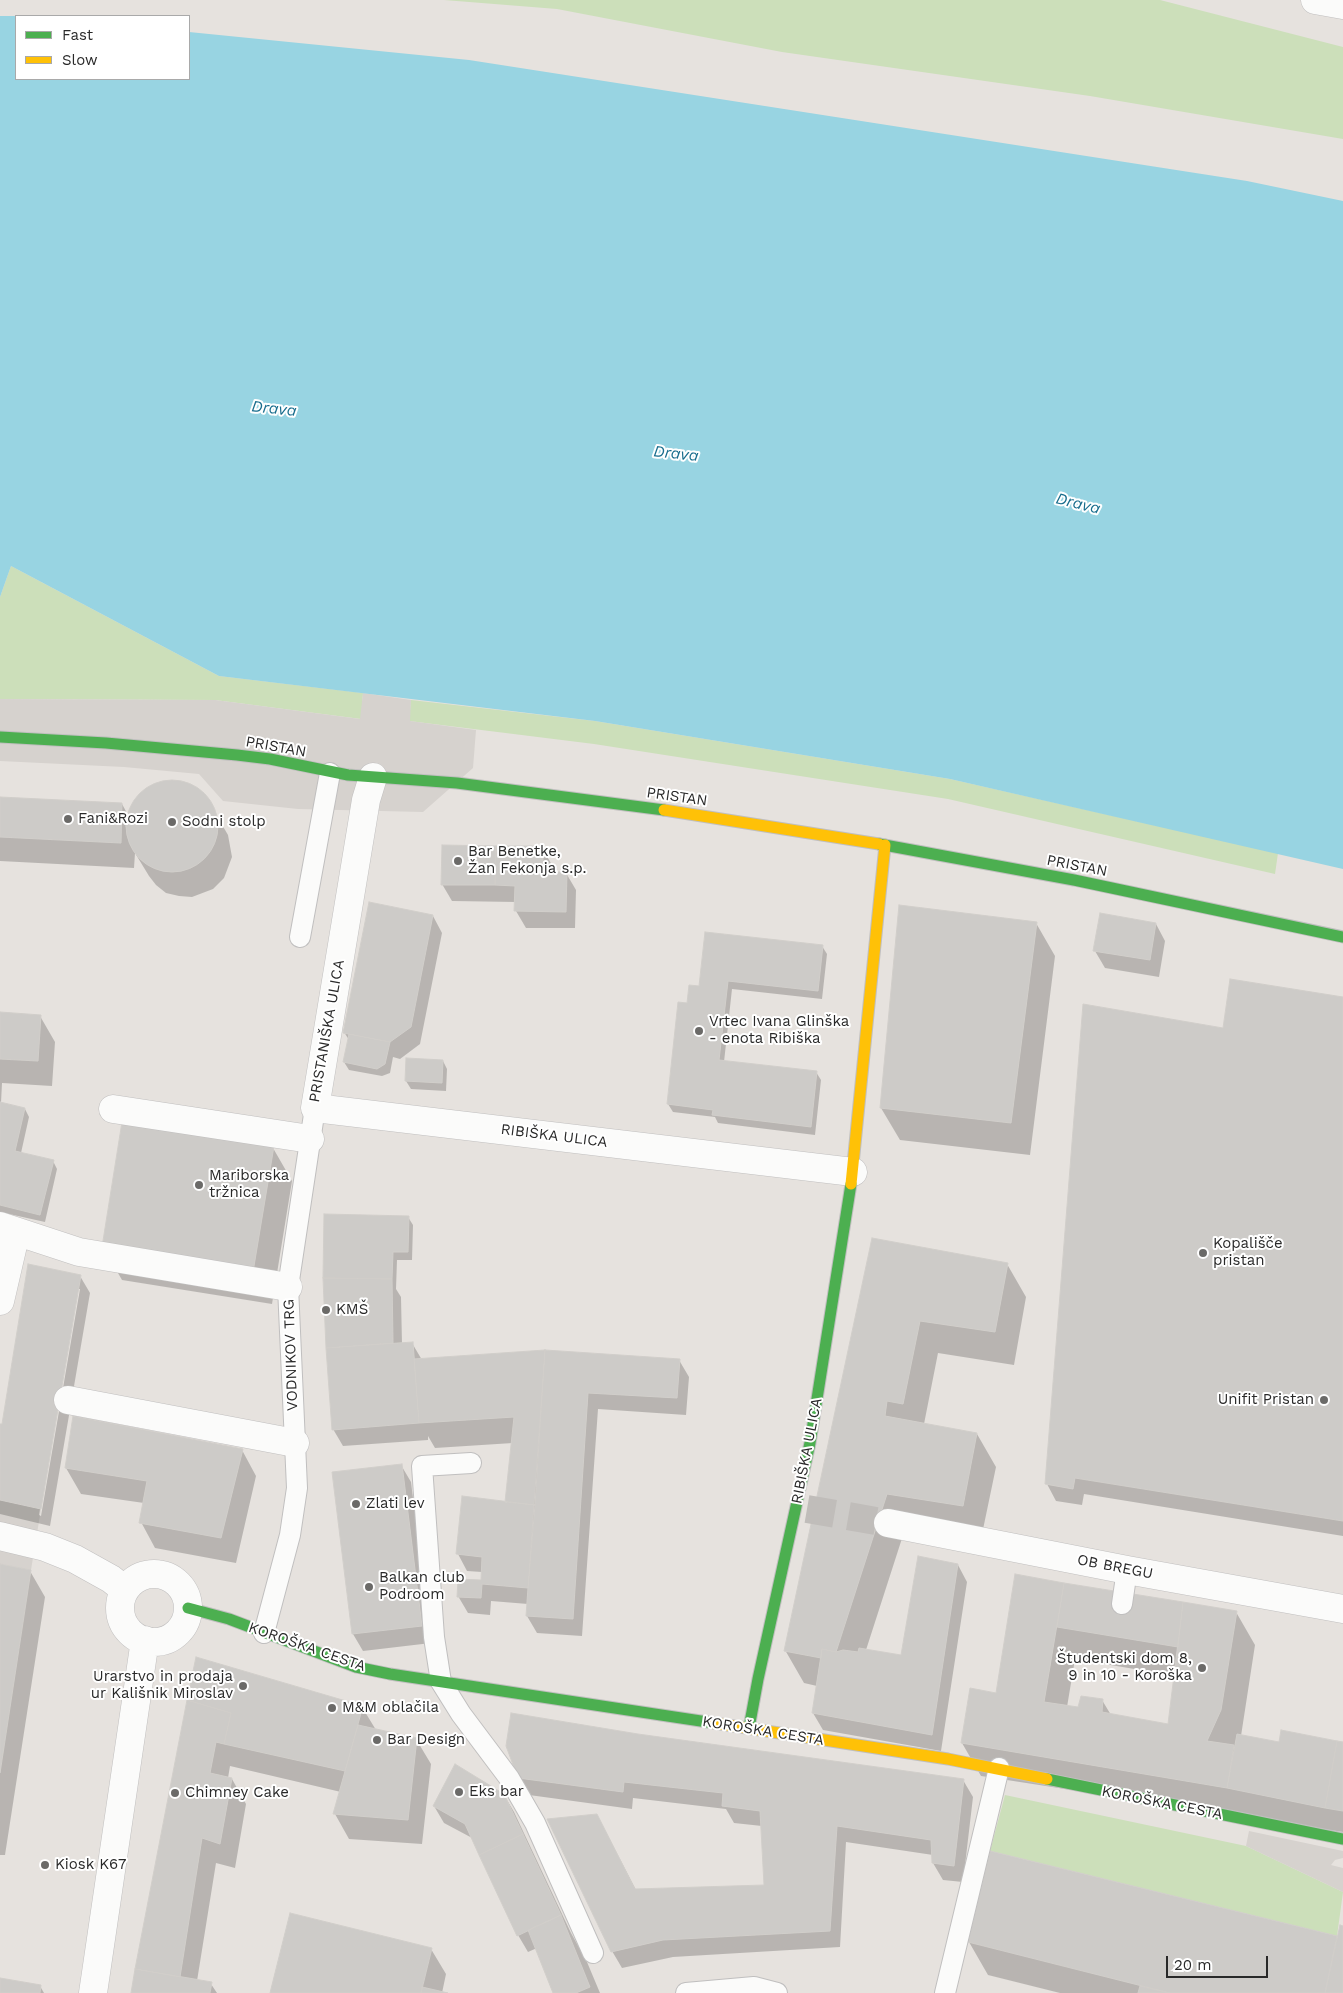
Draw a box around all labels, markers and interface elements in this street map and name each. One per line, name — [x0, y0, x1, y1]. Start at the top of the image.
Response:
legend — [15, 15, 190, 80]
text: Fast — [62, 26, 93, 44]
text: Slow — [62, 51, 98, 69]
water label: Drava — [251, 397, 297, 421]
water label: Drava — [653, 442, 699, 466]
water label: Drava — [1054, 489, 1102, 519]
street label: PRISTAN — [244, 733, 308, 761]
street label: PRISTAN — [645, 784, 709, 810]
place label: Fani&Rozi — [78, 810, 148, 828]
marker: Fani&Rozi — [62, 813, 74, 825]
place label: Sodni stolp — [182, 813, 266, 831]
marker: Sodni stolp — [166, 816, 178, 828]
place label: Bar Benetke, Žan Fekonja s.p. — [468, 843, 586, 878]
street label: PRISTAN — [1045, 851, 1109, 881]
marker: Bar Benetke, Žan Fekonja s.p. — [452, 855, 464, 867]
street label: PRISTANIŠKA ULICA — [306, 958, 348, 1104]
place label: Vrtec Ivana Glinška - enota Ribiška — [709, 1013, 849, 1048]
marker: Vrtec Ivana Glinška - enota Ribiška — [693, 1025, 705, 1037]
street label: RIBIŠKA ULICA — [500, 1121, 608, 1151]
place label: Mariborska tržnica — [209, 1167, 289, 1202]
marker: Mariborska tržnica — [193, 1179, 205, 1191]
place label: Kopališče pristan — [1213, 1235, 1283, 1270]
marker: Kopališče pristan — [1197, 1247, 1209, 1259]
street label: VODNIKOV TRG — [280, 1299, 302, 1411]
place label: KMŠ — [336, 1301, 368, 1319]
marker: KMŠ — [320, 1304, 332, 1316]
place label: Unifit Pristan — [1218, 1391, 1314, 1409]
marker: Unifit Pristan — [1318, 1394, 1330, 1406]
street label: RIBIŠKA ULICA — [788, 1397, 826, 1505]
place label: Zlati lev — [366, 1495, 424, 1513]
marker: Zlati lev — [350, 1498, 362, 1510]
street label: OB BREGU — [1076, 1551, 1154, 1583]
place label: Balkan club Podroom — [379, 1569, 465, 1604]
marker: Balkan club Podroom — [363, 1581, 375, 1593]
street label: KOROŠKA CESTA — [246, 1618, 368, 1676]
place label: Študentski dom 8, 9 in 10 - Koroška — [1057, 1650, 1192, 1685]
marker: Študentski dom 8, 9 in 10 - Koroška — [1196, 1662, 1208, 1674]
place label: Urarstvo in prodaja ur Kališnik Miroslav — [91, 1668, 233, 1703]
marker: Urarstvo in prodaja ur Kališnik Miroslav — [237, 1680, 249, 1692]
place label: M&M oblačila — [342, 1699, 439, 1717]
marker: M&M oblačila — [326, 1702, 338, 1714]
street label: KOROŠKA CESTA — [701, 1713, 825, 1749]
place label: Bar Design — [387, 1731, 465, 1749]
marker: Bar Design — [371, 1734, 383, 1746]
street label: KOROŠKA CESTA — [1100, 1782, 1224, 1824]
place label: Eks bar — [469, 1783, 524, 1801]
place label: Chimney Cake — [185, 1784, 289, 1802]
marker: Eks bar — [453, 1786, 465, 1798]
marker: Chimney Cake — [169, 1787, 181, 1799]
place label: Kiosk K67 — [55, 1856, 126, 1874]
marker: Kiosk K67 — [39, 1859, 51, 1871]
scale bar — [1168, 1946, 1270, 1978]
text: 20 m — [1174, 1956, 1212, 1974]

